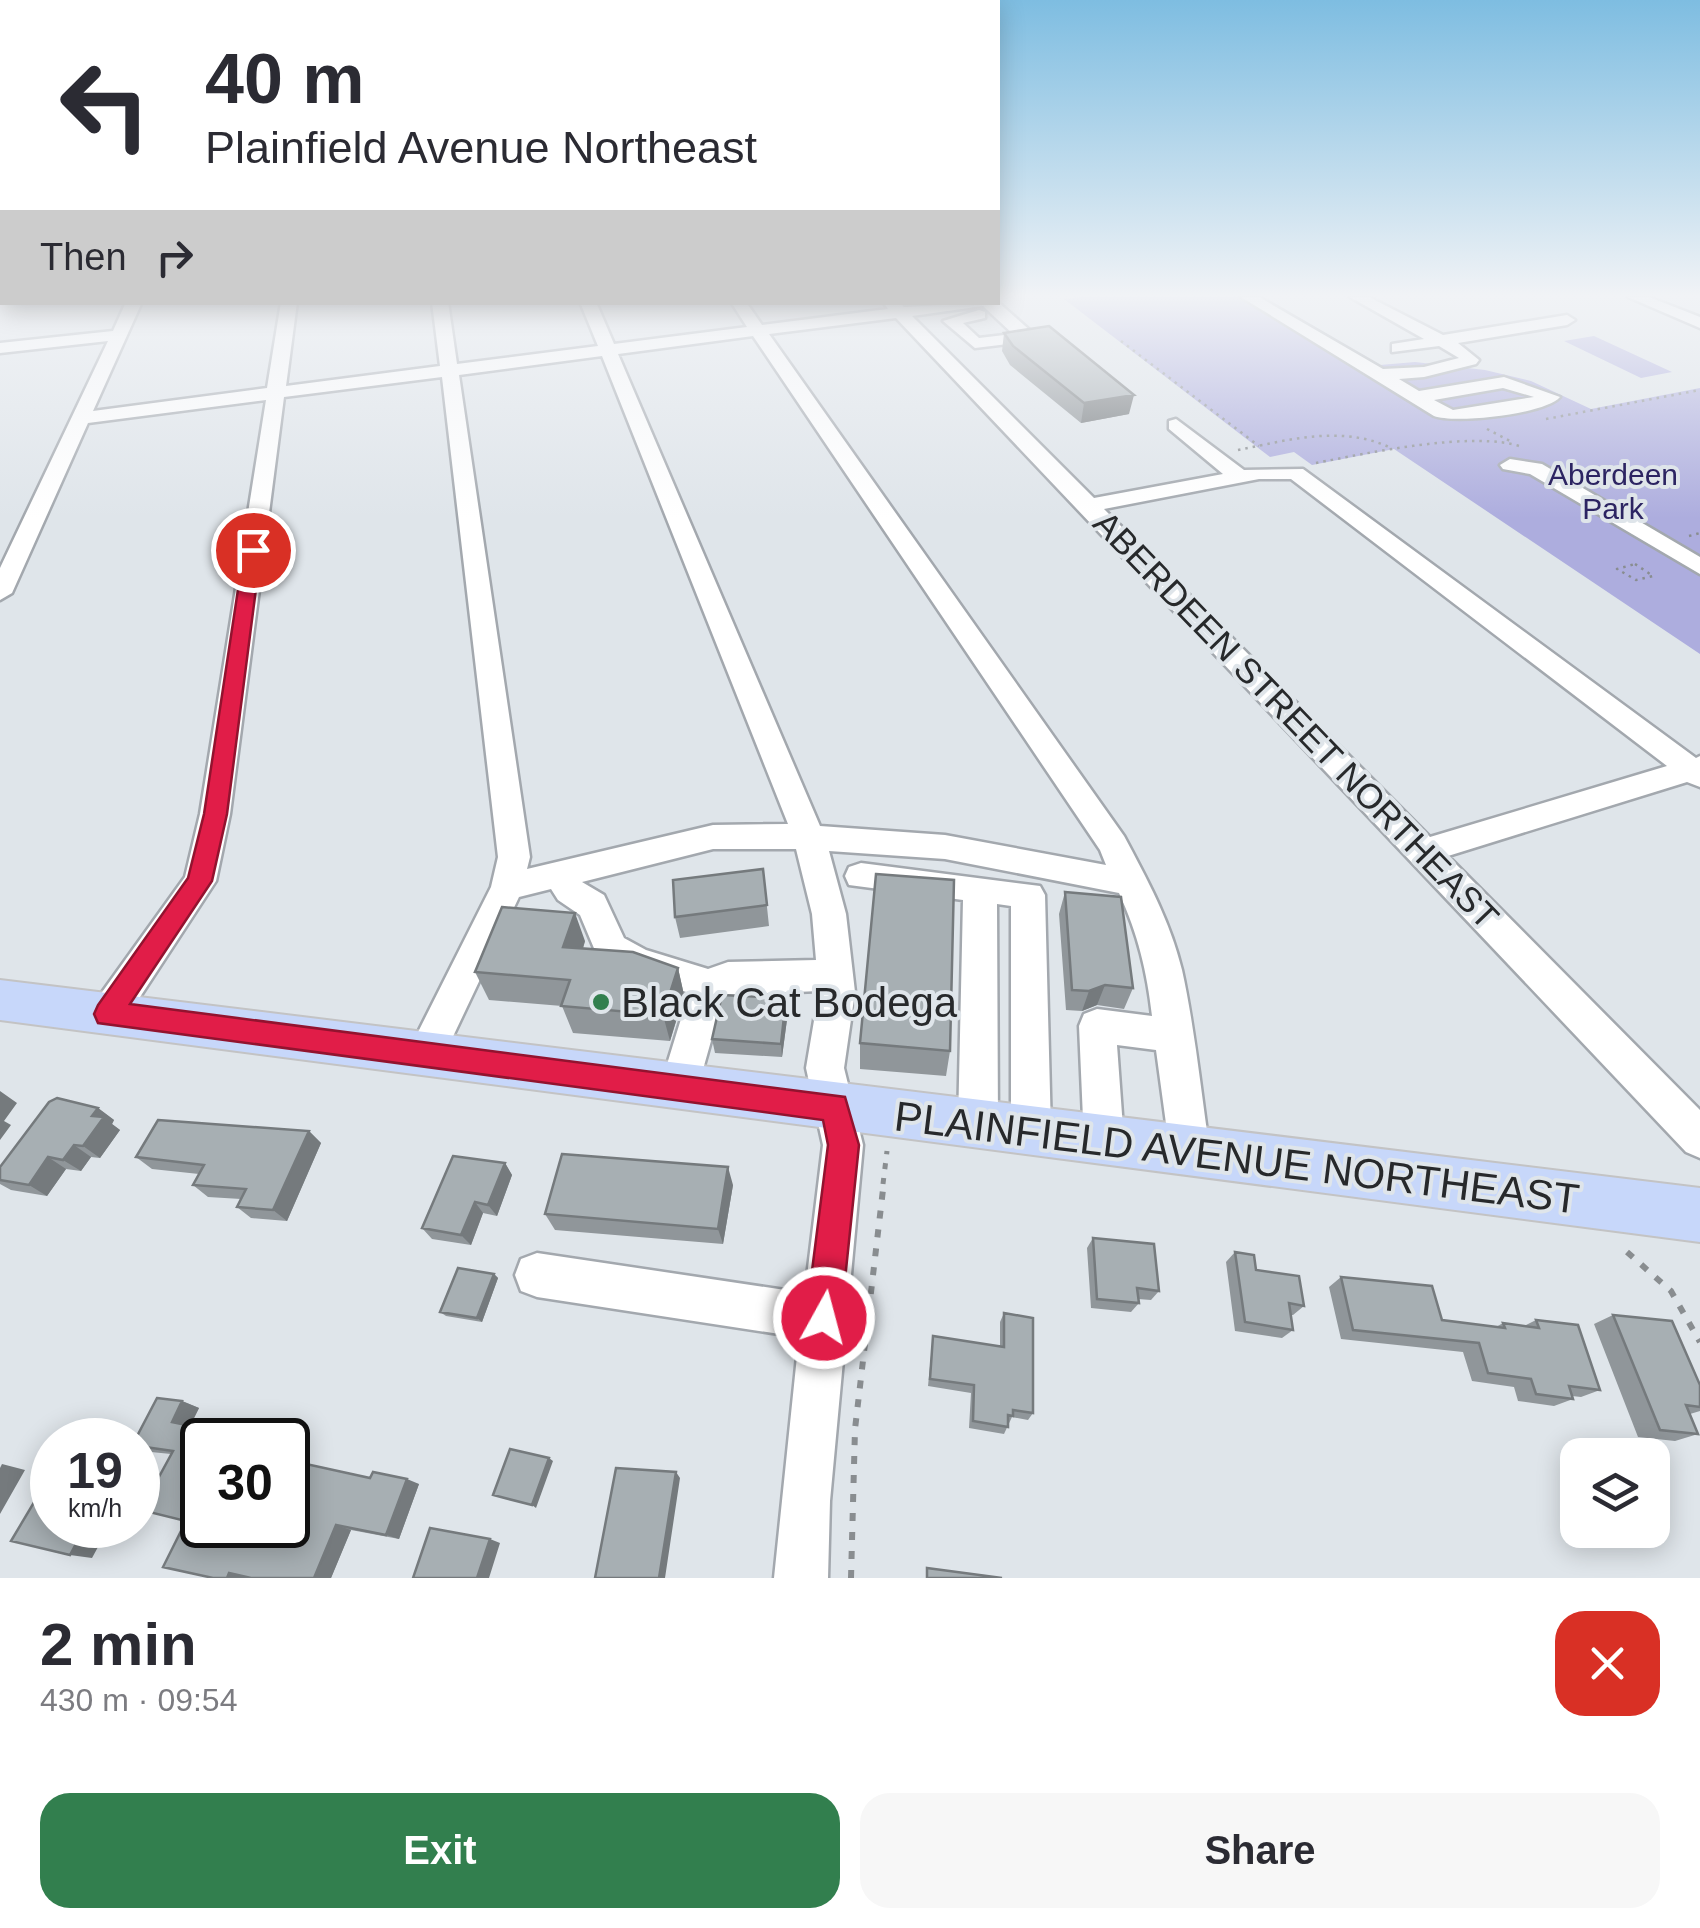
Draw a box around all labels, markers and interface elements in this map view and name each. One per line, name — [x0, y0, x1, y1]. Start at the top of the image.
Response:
icon: left — [40, 40, 170, 170]
text: 40 m — [205, 40, 365, 118]
text: Plainfield Avenue Northeast — [205, 122, 757, 173]
icon: right — [147, 230, 202, 285]
text: Then — [40, 236, 127, 278]
park label: Aberdeen Park — [1548, 458, 1678, 525]
street label: ABERDEEN STREET NORTHEAST — [1086, 503, 1507, 936]
pin — [211, 508, 296, 593]
icon: arrive — [226, 523, 281, 578]
place label: Black Cat Bodega — [621, 979, 958, 1026]
marker: Black Cat Bodega — [590, 991, 612, 1013]
street label: PLAINFIELD AVENUE NORTHEAST — [892, 1092, 1582, 1223]
position arrow — [772, 1266, 876, 1370]
speed limit sign: 30 — [180, 1418, 310, 1548]
map controls — [1560, 1438, 1670, 1548]
button: layers — [1560, 1438, 1670, 1548]
text: 19 — [67, 1443, 123, 1499]
text: km/h — [68, 1494, 122, 1522]
text: 2 min — [40, 1611, 197, 1678]
button: close — [1555, 1611, 1660, 1716]
text: 430 m · 09:54 — [40, 1682, 237, 1718]
button: Exit — [40, 1793, 840, 1908]
button: Share — [860, 1793, 1660, 1908]

